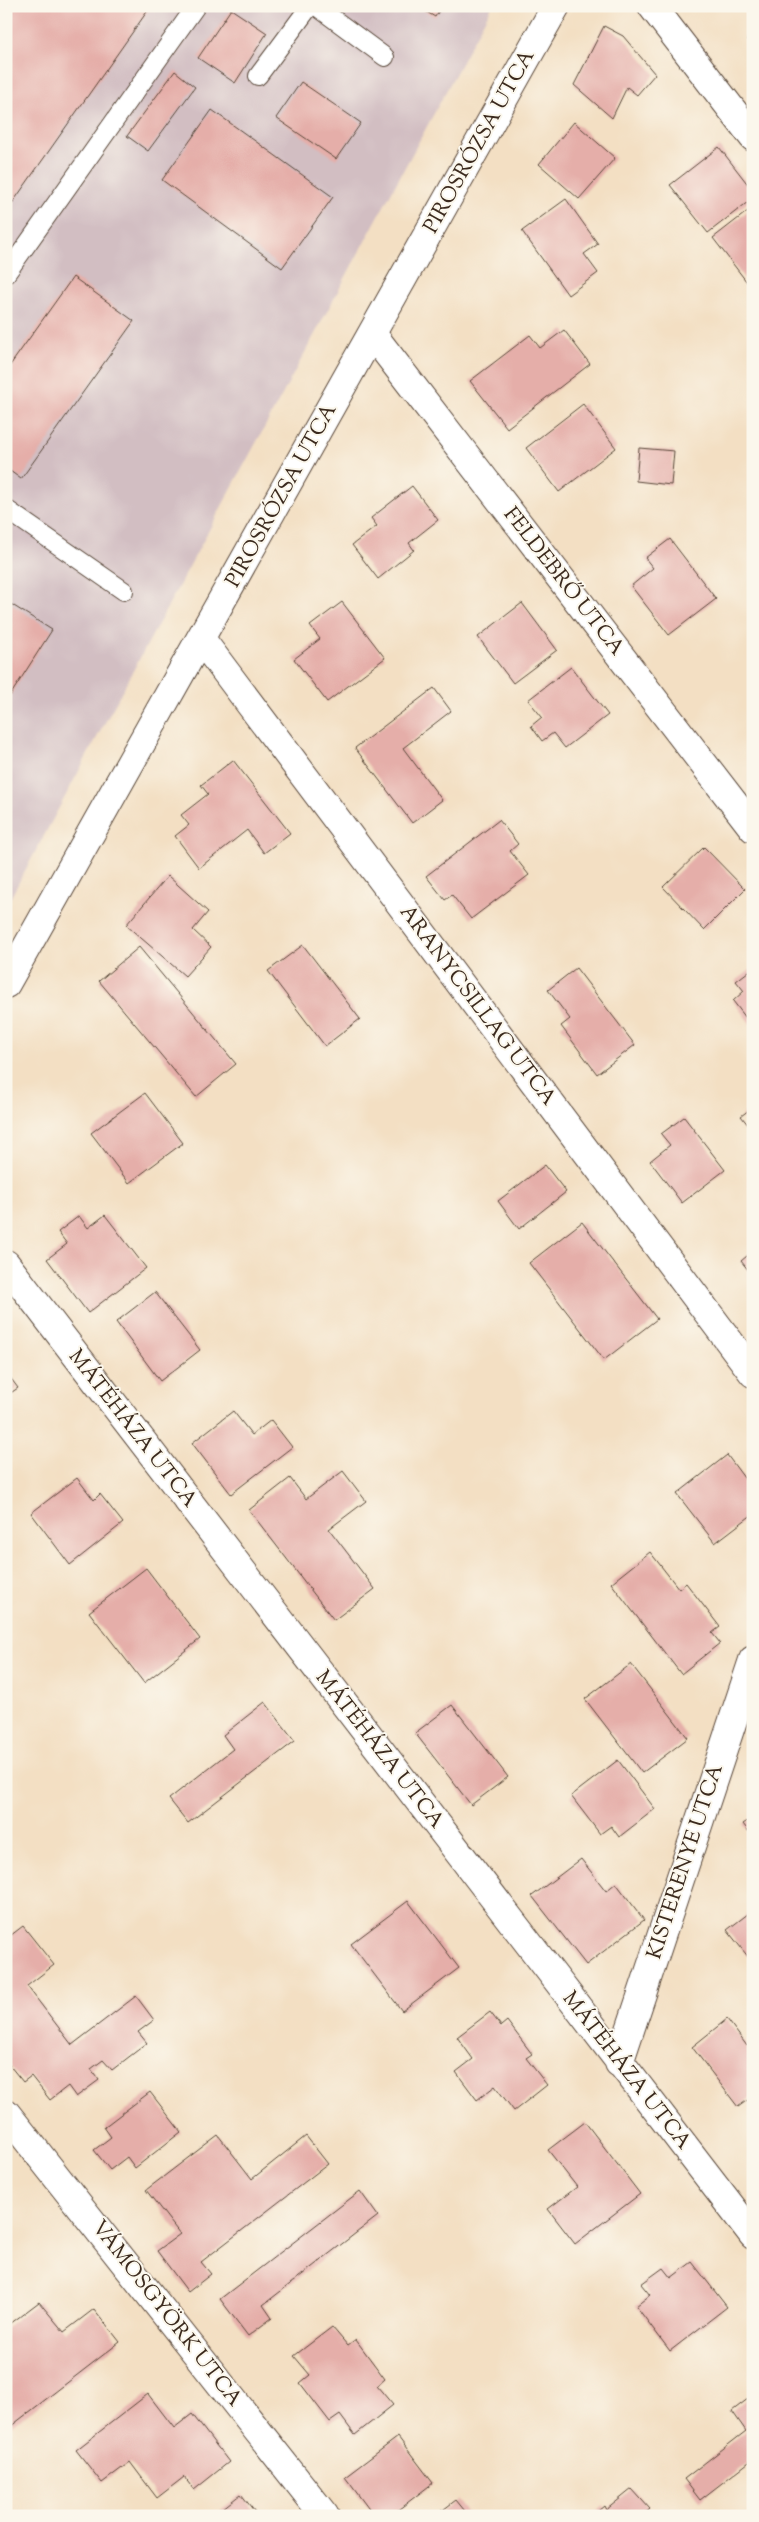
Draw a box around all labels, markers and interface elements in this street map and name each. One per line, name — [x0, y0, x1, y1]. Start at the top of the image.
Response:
street label: PIROSRÓZSA UTCA — [417, 45, 543, 239]
street label: PIROSRÓZSA UTCA — [219, 399, 345, 593]
street label: FELDEBRŐ UTCA — [495, 501, 631, 663]
street label: ARANYCSILLAG UTCA — [391, 899, 563, 1113]
street label: MÁTÉHÁZA UTCA — [60, 1343, 204, 1515]
street label: MÁTÉHÁZA UTCA — [307, 1664, 451, 1836]
street label: KISTERENYE UTCA — [640, 1761, 732, 1963]
street label: MÁTÉHÁZA UTCA — [554, 1985, 698, 2157]
street label: VÁMOSGYÖRK UTCA — [84, 2214, 248, 2414]

